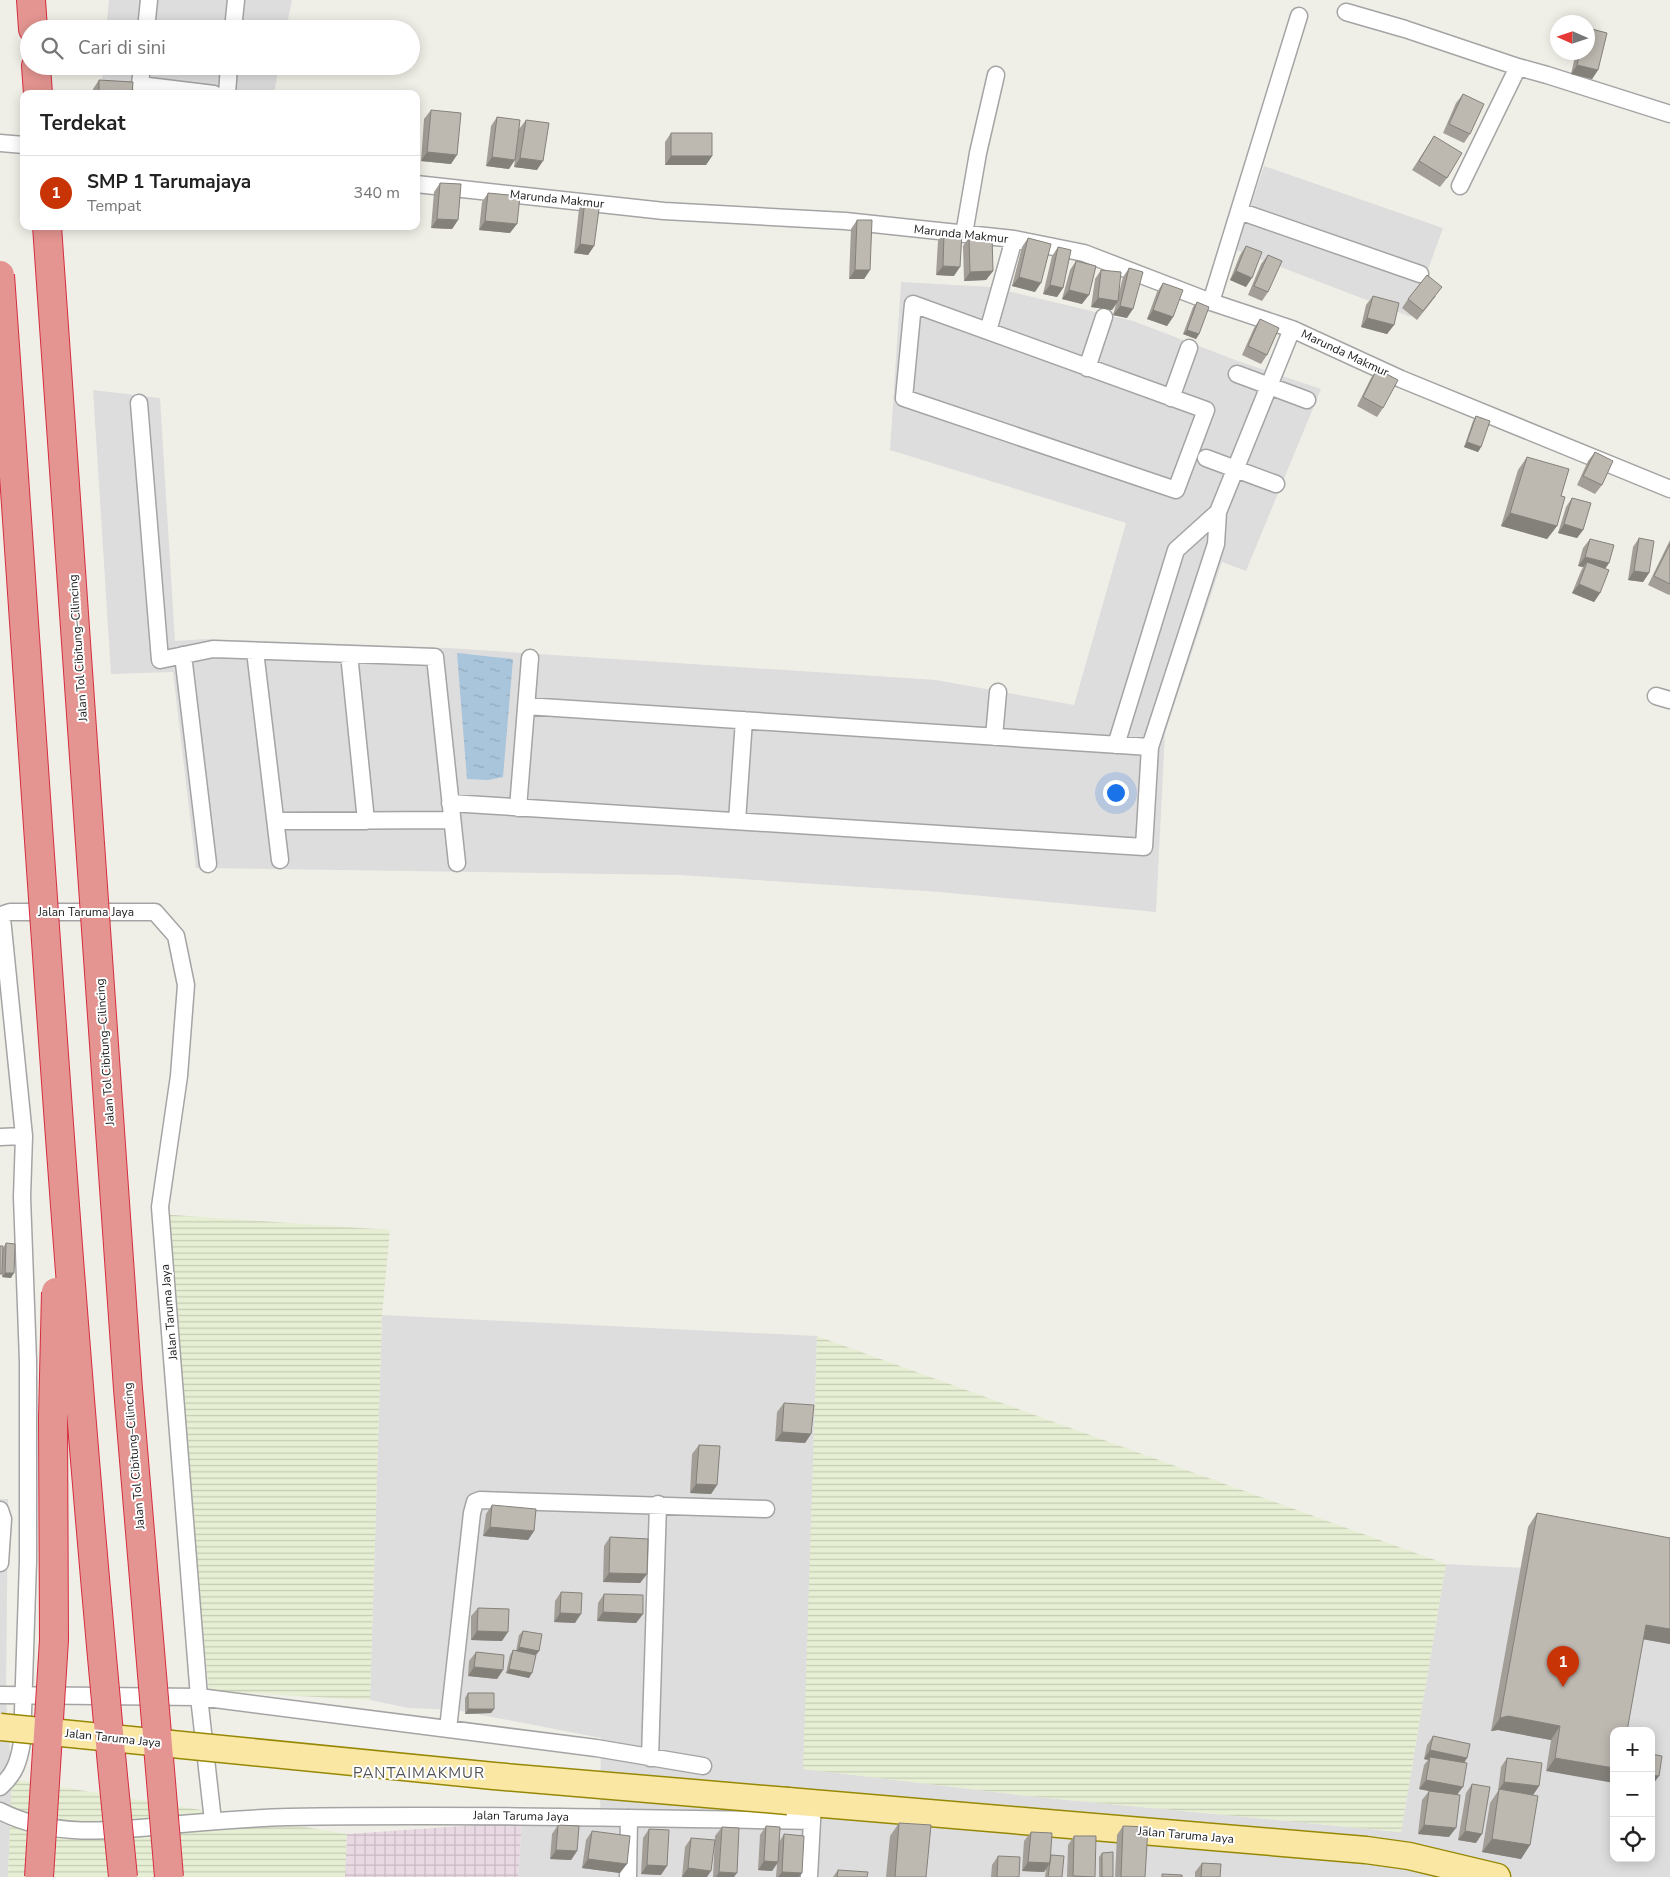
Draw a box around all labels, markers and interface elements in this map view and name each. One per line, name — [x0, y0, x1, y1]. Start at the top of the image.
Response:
north arrow — [1550, 15, 1595, 60]
search box — [20, 20, 420, 75]
icon: search — [38, 34, 66, 62]
text: Cari di sini — [78, 35, 166, 61]
text: Terdekat — [40, 109, 126, 137]
text: SMP 1 Tarumajaya — [87, 169, 251, 195]
text: 1 — [51, 182, 61, 204]
text: 340 m — [353, 182, 400, 204]
street label: Marunda Makmur — [509, 186, 606, 212]
text: Tempat — [87, 195, 141, 217]
street label: Marunda Makmur — [913, 221, 1010, 247]
street label: Marunda Makmur — [1299, 326, 1392, 381]
street label: Jalan Tol Cibitung–Cilincing — [65, 574, 91, 723]
your location — [1103, 780, 1129, 806]
street label: Jalan Taruma Jaya — [37, 904, 134, 920]
street label: Jalan Tol Cibitung–Cilincing — [92, 978, 118, 1127]
street label: Jalan Taruma Jaya — [157, 1263, 181, 1362]
street label: Jalan Tol Cibitung–Cilincing — [120, 1382, 148, 1531]
pin: 1 — [1547, 1646, 1579, 1687]
street label: Jalan Taruma Jaya — [63, 1725, 162, 1751]
map controls — [1610, 1727, 1655, 1862]
button: + — [1610, 1727, 1655, 1772]
district label: PANTAIMAKMUR — [353, 1763, 485, 1783]
button: − — [1610, 1772, 1655, 1817]
street label: Jalan Taruma Jaya — [472, 1807, 569, 1825]
button: locate — [1610, 1817, 1655, 1862]
street label: Jalan Taruma Jaya — [1136, 1823, 1235, 1847]

